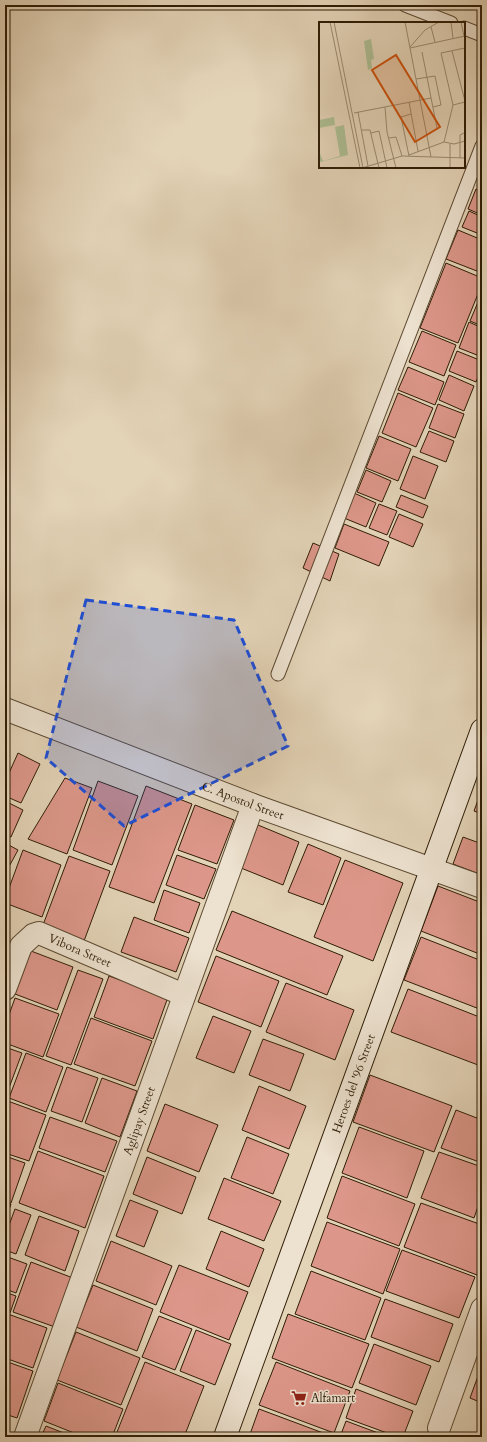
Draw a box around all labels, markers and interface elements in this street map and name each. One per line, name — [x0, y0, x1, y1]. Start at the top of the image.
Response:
inset map — [319, 22, 465, 168]
street label: C. Apostol Street — [200, 778, 286, 823]
street label: Vibora Street — [46, 930, 114, 971]
street label: Heroes del '96 Street — [328, 1032, 379, 1135]
street label: Aglipay Street — [119, 1084, 159, 1157]
supermarket icon: Alfamart — [290, 1389, 308, 1407]
place label: Alfamart — [311, 1390, 355, 1406]

